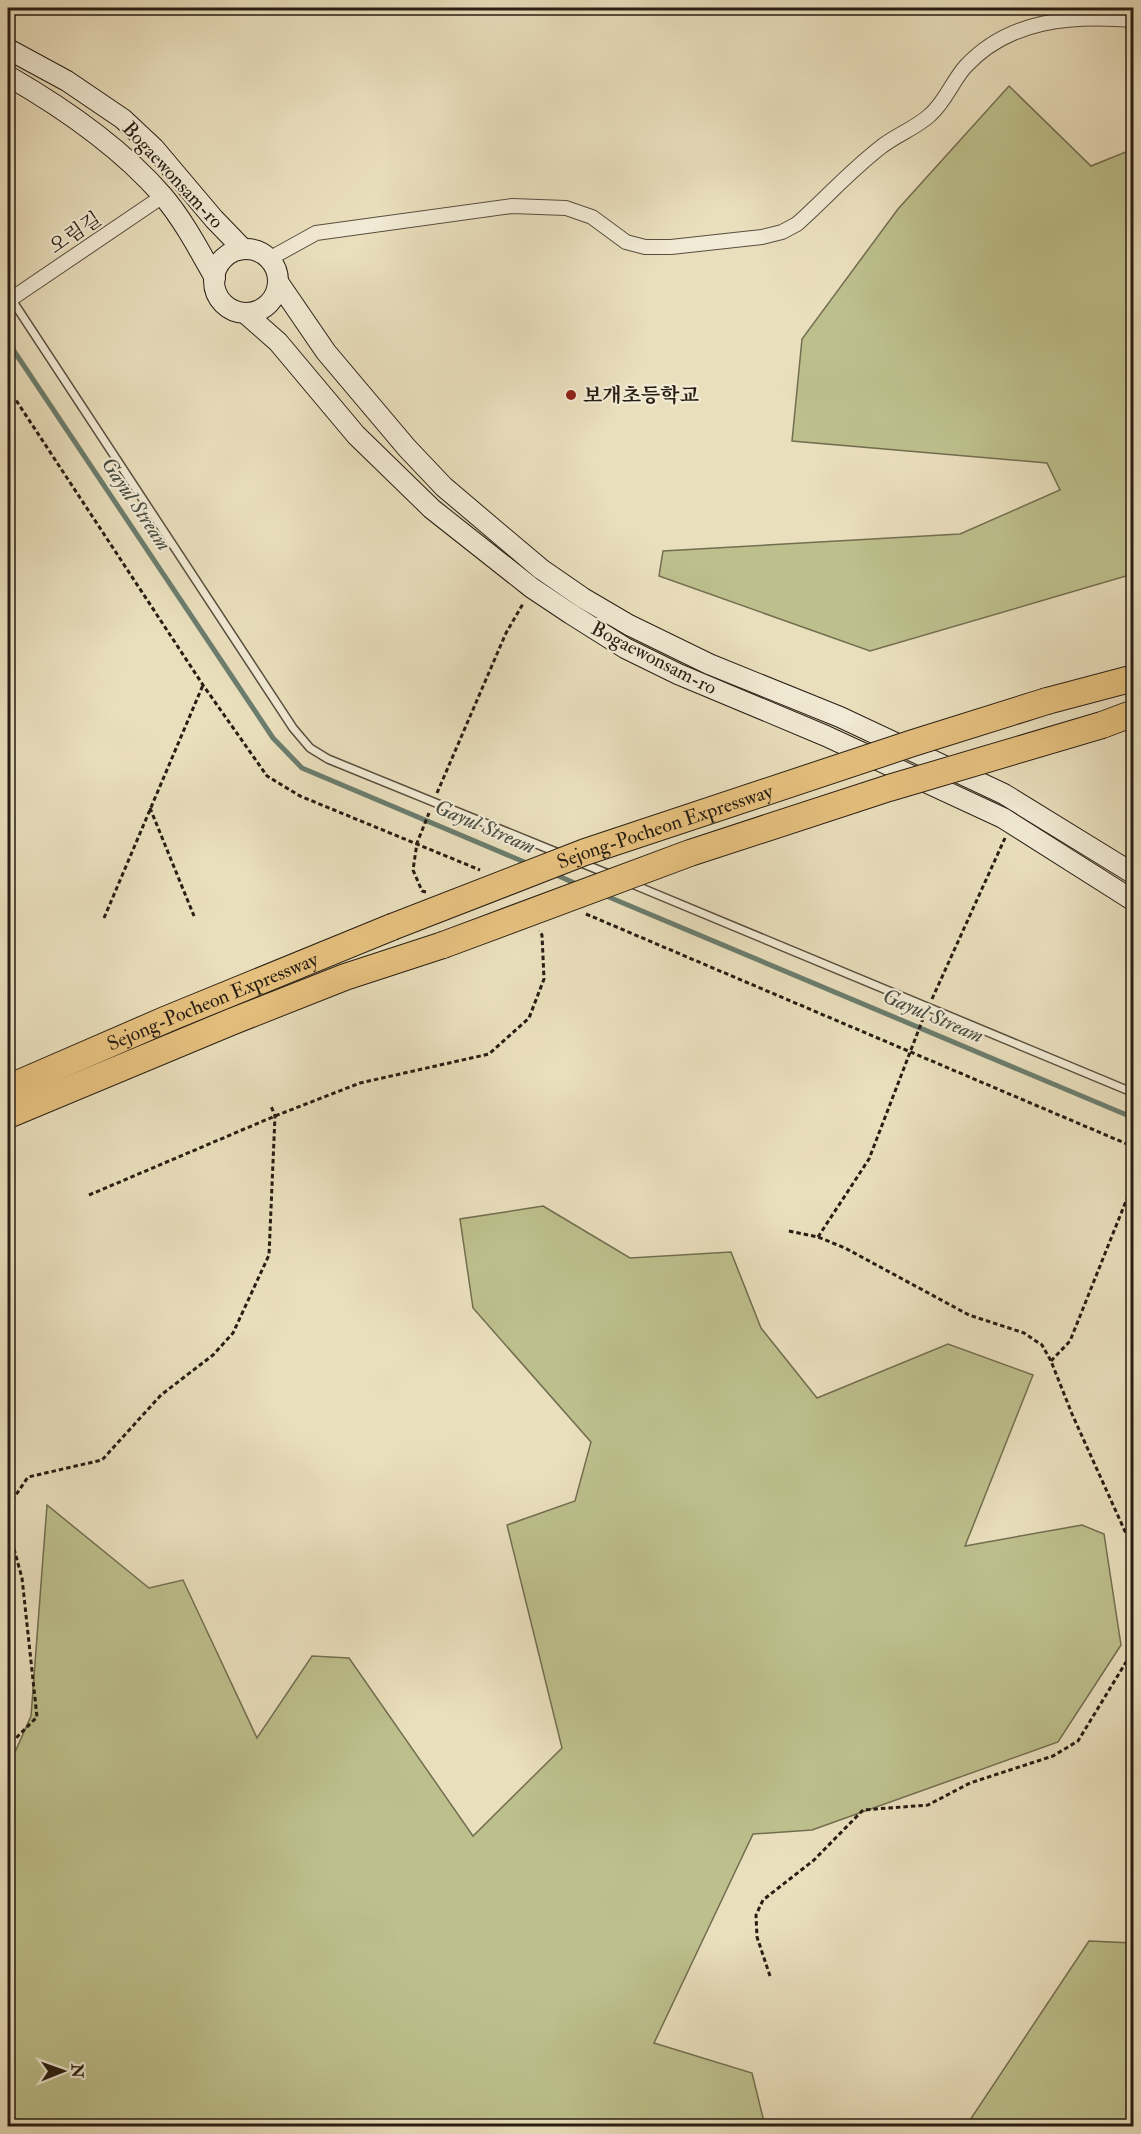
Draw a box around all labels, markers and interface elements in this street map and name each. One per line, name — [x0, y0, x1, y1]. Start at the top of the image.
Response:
street label: Bogaewonsam-ro — [117, 116, 229, 234]
street label: 오림길 — [44, 206, 106, 260]
place label: 보개초등학교 — [583, 383, 700, 408]
marker: 보개초등학교 — [564, 388, 578, 402]
water label: Gayul Stream — [95, 452, 177, 556]
street label: Bogaewonsam-ro — [587, 616, 721, 700]
street label: Sejong-Pocheon Expressway — [553, 778, 777, 874]
water label: Gayul Stream — [430, 794, 540, 860]
street label: Sejong-Pocheon Expressway — [103, 946, 323, 1056]
water label: Gayul Stream — [878, 983, 988, 1049]
north arrow — [33, 2041, 93, 2101]
text: N — [67, 2062, 87, 2079]

